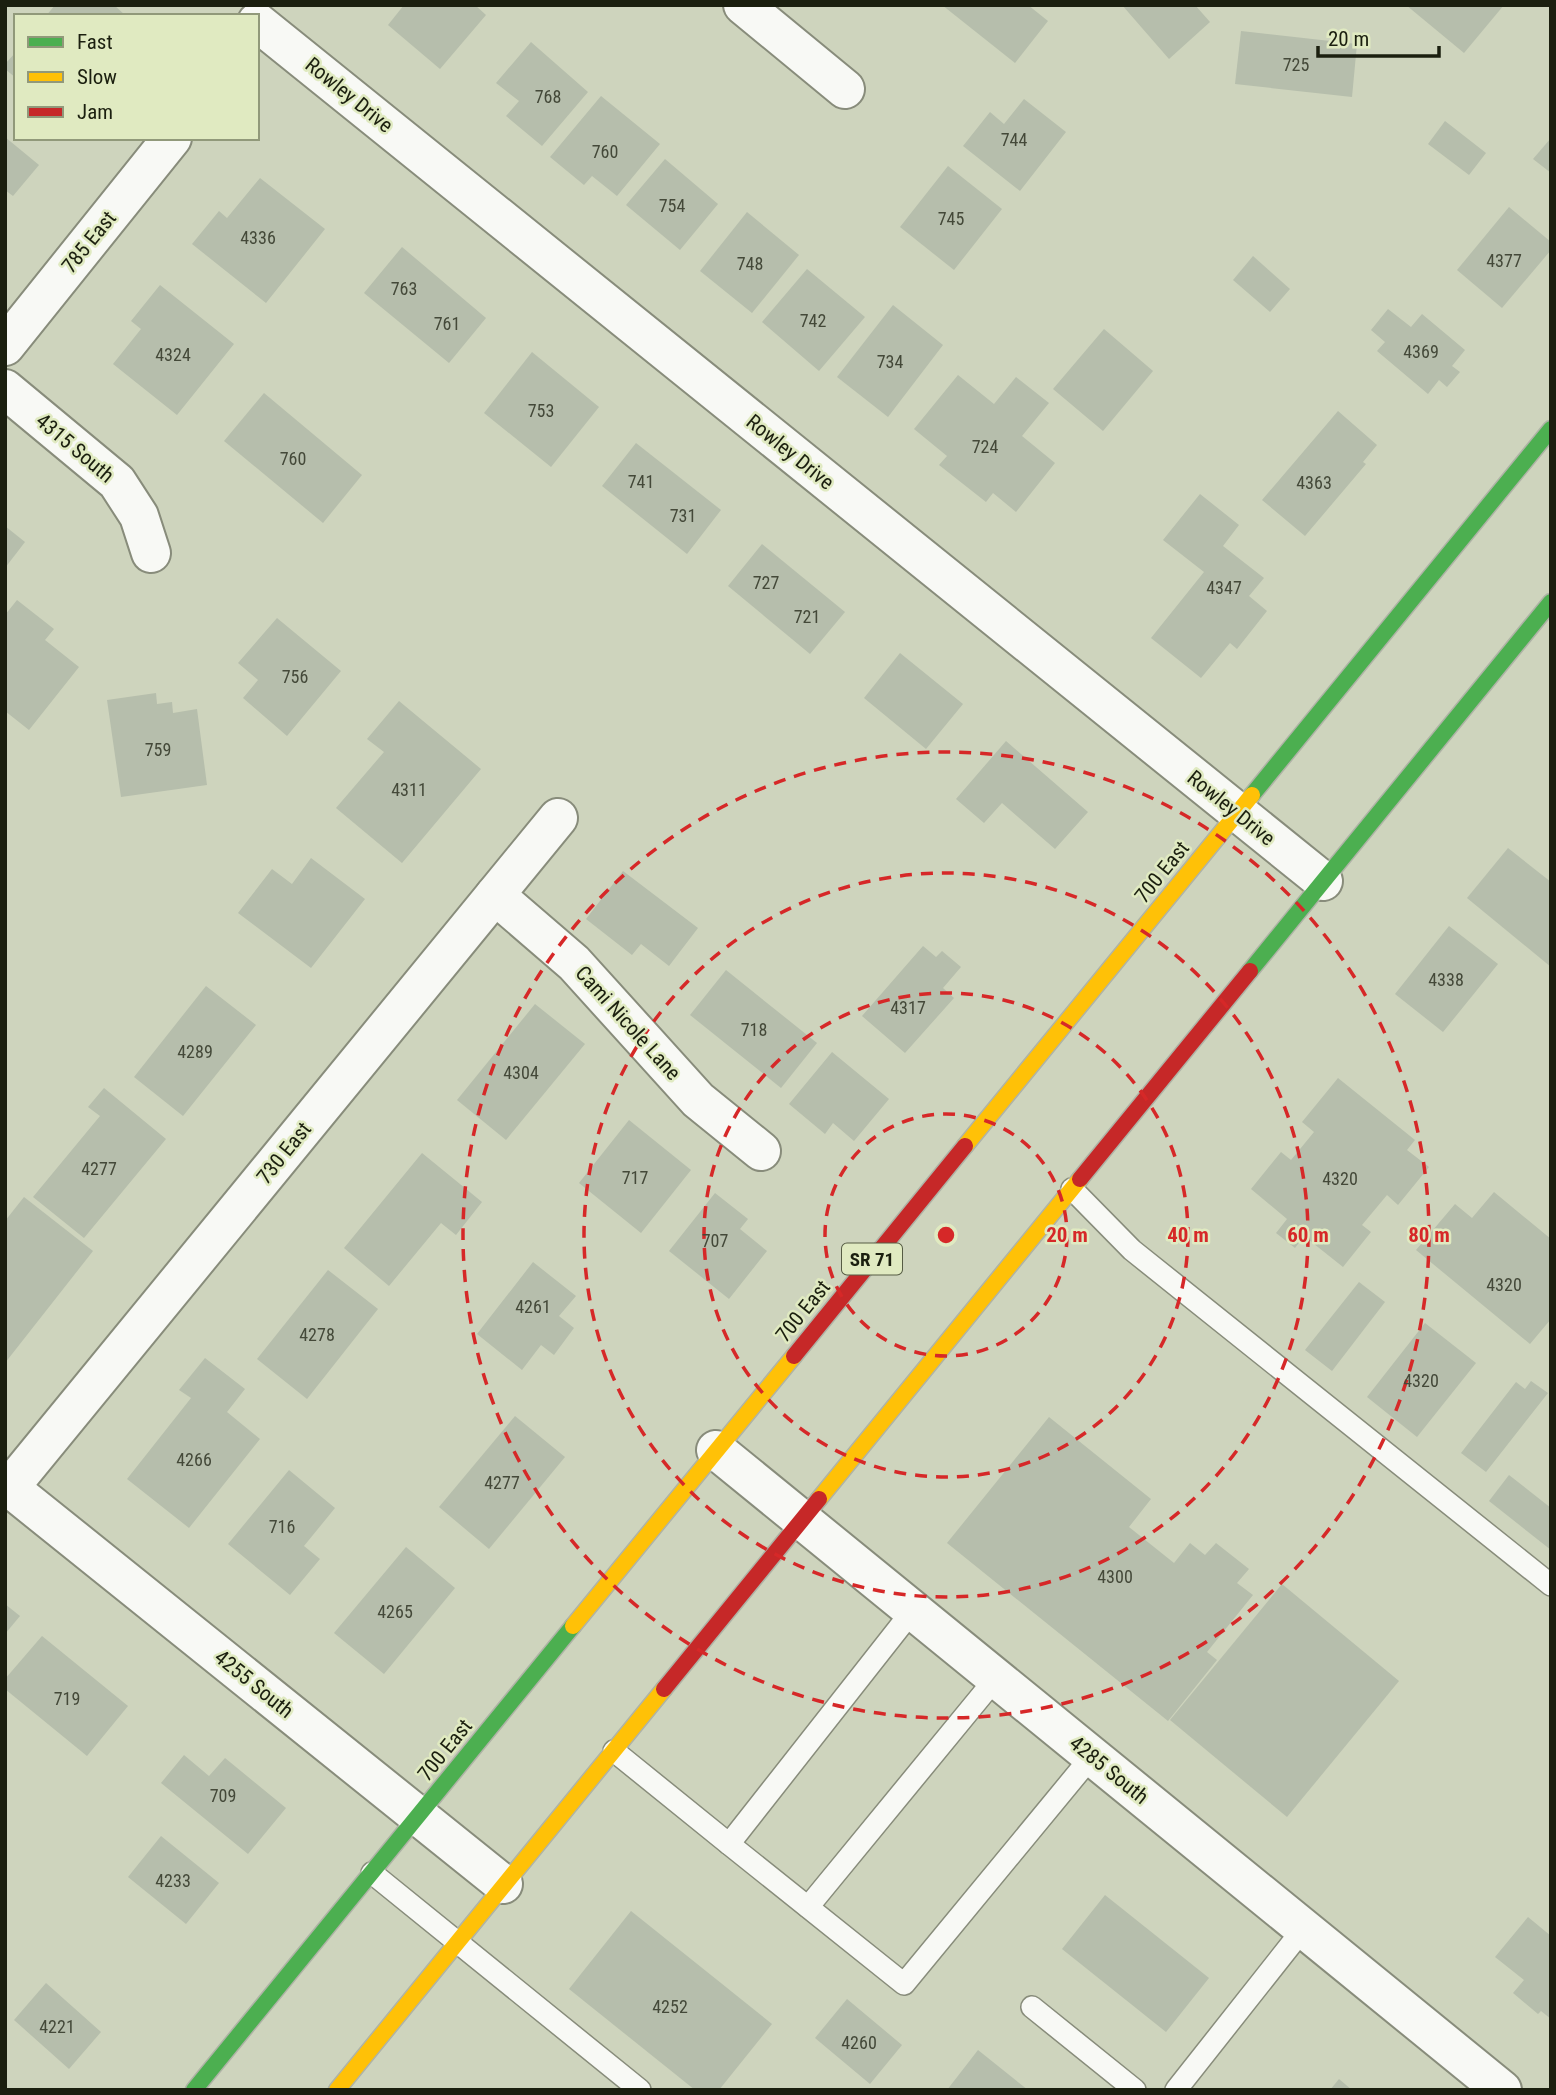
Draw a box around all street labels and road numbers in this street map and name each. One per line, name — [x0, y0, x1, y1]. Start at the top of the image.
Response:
street label: Rowley Drive — [301, 53, 398, 138]
street label: 785 East — [57, 206, 121, 278]
street label: 4315 South — [31, 409, 119, 487]
street label: Rowley Drive — [742, 410, 839, 495]
street label: Rowley Drive — [1183, 766, 1280, 851]
street label: 700 East — [1130, 836, 1194, 908]
street label: Cami Nicole Lane — [571, 961, 686, 1085]
street label: 730 East — [252, 1117, 316, 1189]
road number: SR 71 — [842, 1244, 902, 1274]
street label: 700 East — [771, 1275, 835, 1347]
street label: 4255 South — [210, 1645, 298, 1723]
street label: 700 East — [413, 1714, 477, 1786]
street label: 4285 South — [1065, 1731, 1153, 1809]

